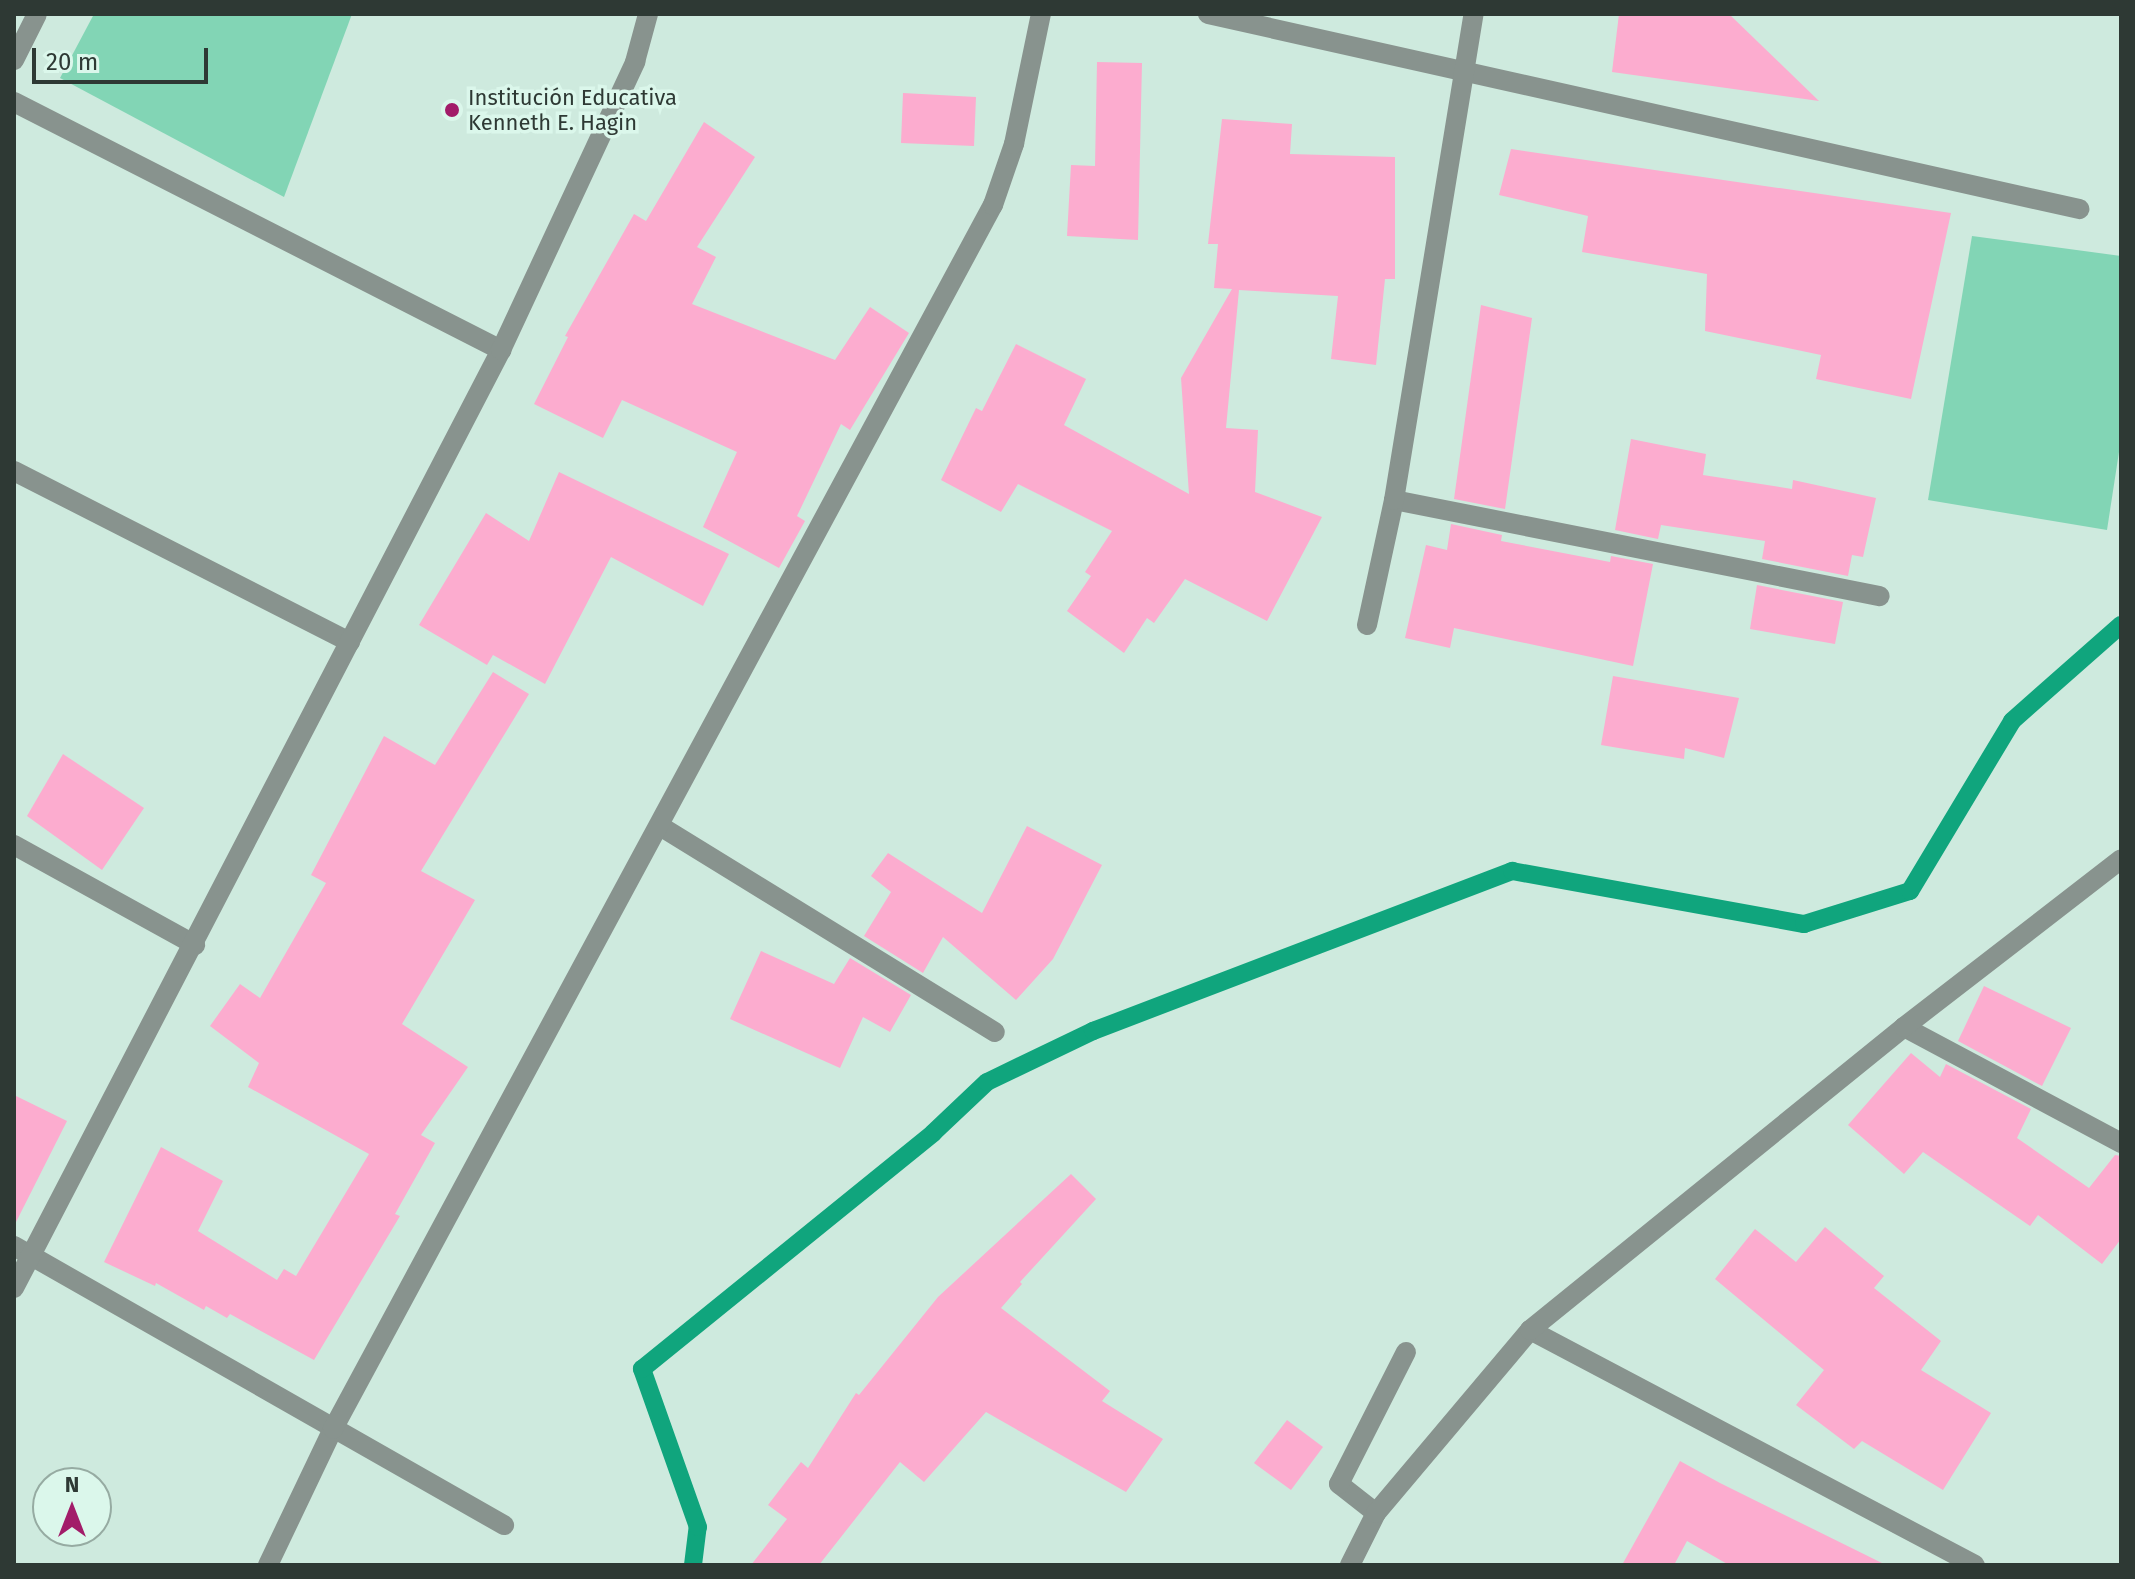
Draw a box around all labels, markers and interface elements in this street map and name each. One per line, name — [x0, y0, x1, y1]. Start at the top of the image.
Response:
scale bar — [36, 32, 212, 82]
text: 20 m — [46, 48, 98, 76]
place label: Institución Educativa Kenneth E. Hagin — [468, 84, 677, 136]
marker: Institución Educativa Kenneth E. Hagin — [443, 101, 461, 119]
north arrow — [32, 1467, 112, 1547]
text: N — [65, 1471, 79, 1498]

